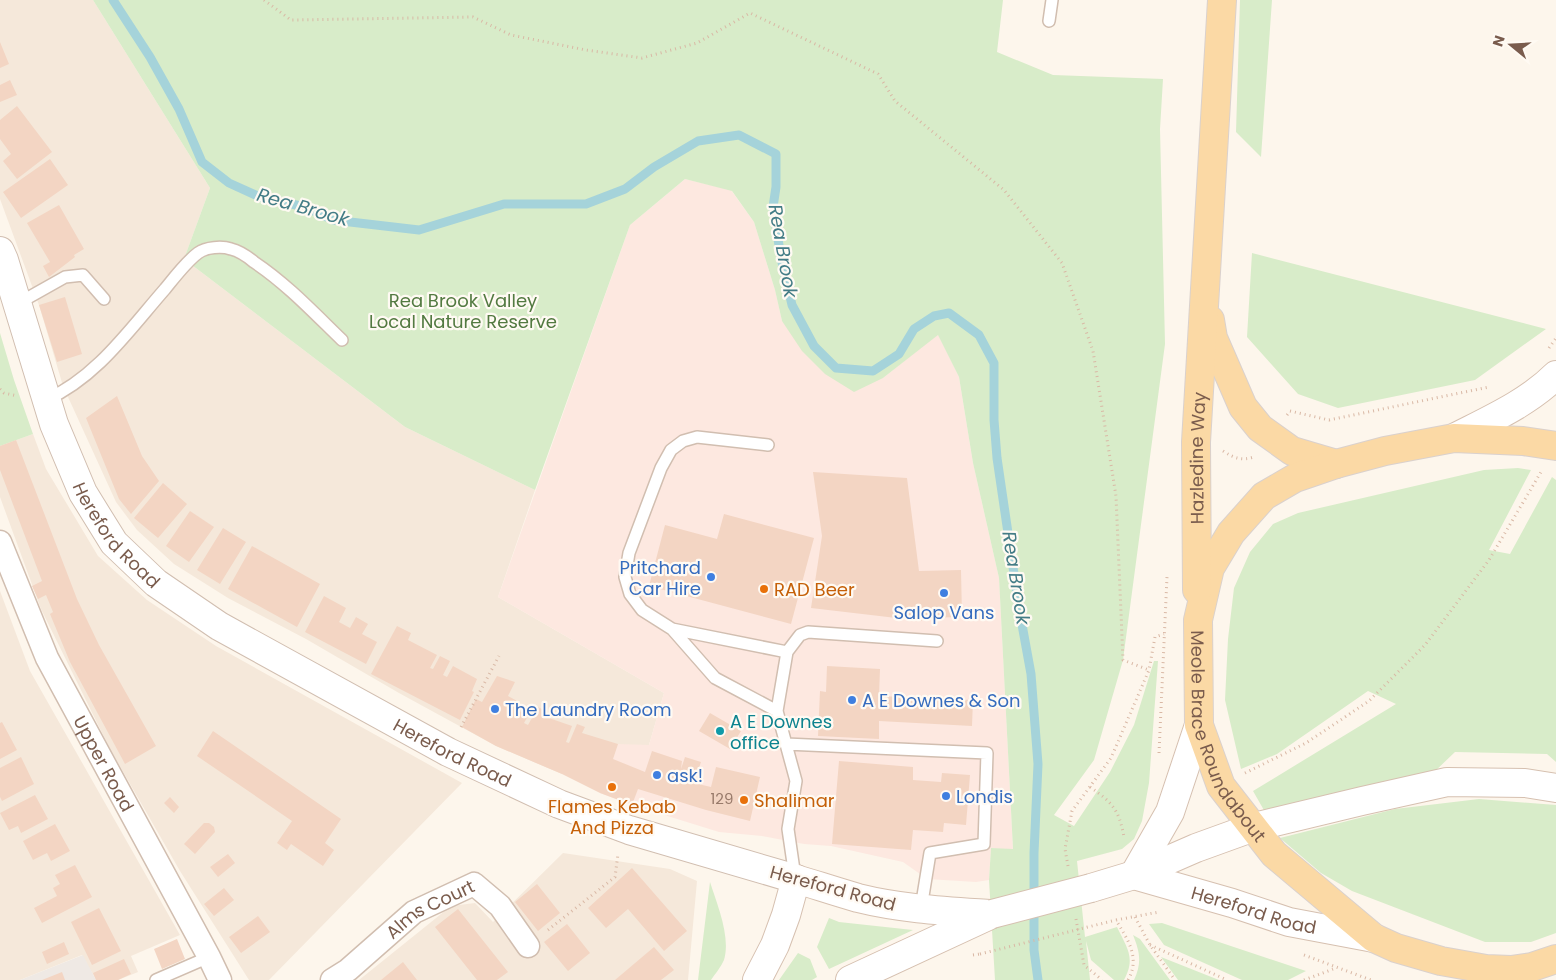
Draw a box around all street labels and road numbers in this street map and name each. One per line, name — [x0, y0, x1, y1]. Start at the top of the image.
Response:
street label: Hazledine Way — [1183, 391, 1211, 524]
street label: Hereford Road — [67, 478, 166, 593]
street label: Meole Brace Roundabout — [1186, 630, 1272, 847]
street label: Upper Road — [68, 711, 140, 816]
street label: Hereford Road — [389, 712, 516, 793]
street label: Hereford Road — [767, 859, 899, 917]
street label: Alms Court — [380, 873, 478, 944]
street label: Hereford Road — [1188, 880, 1319, 939]

